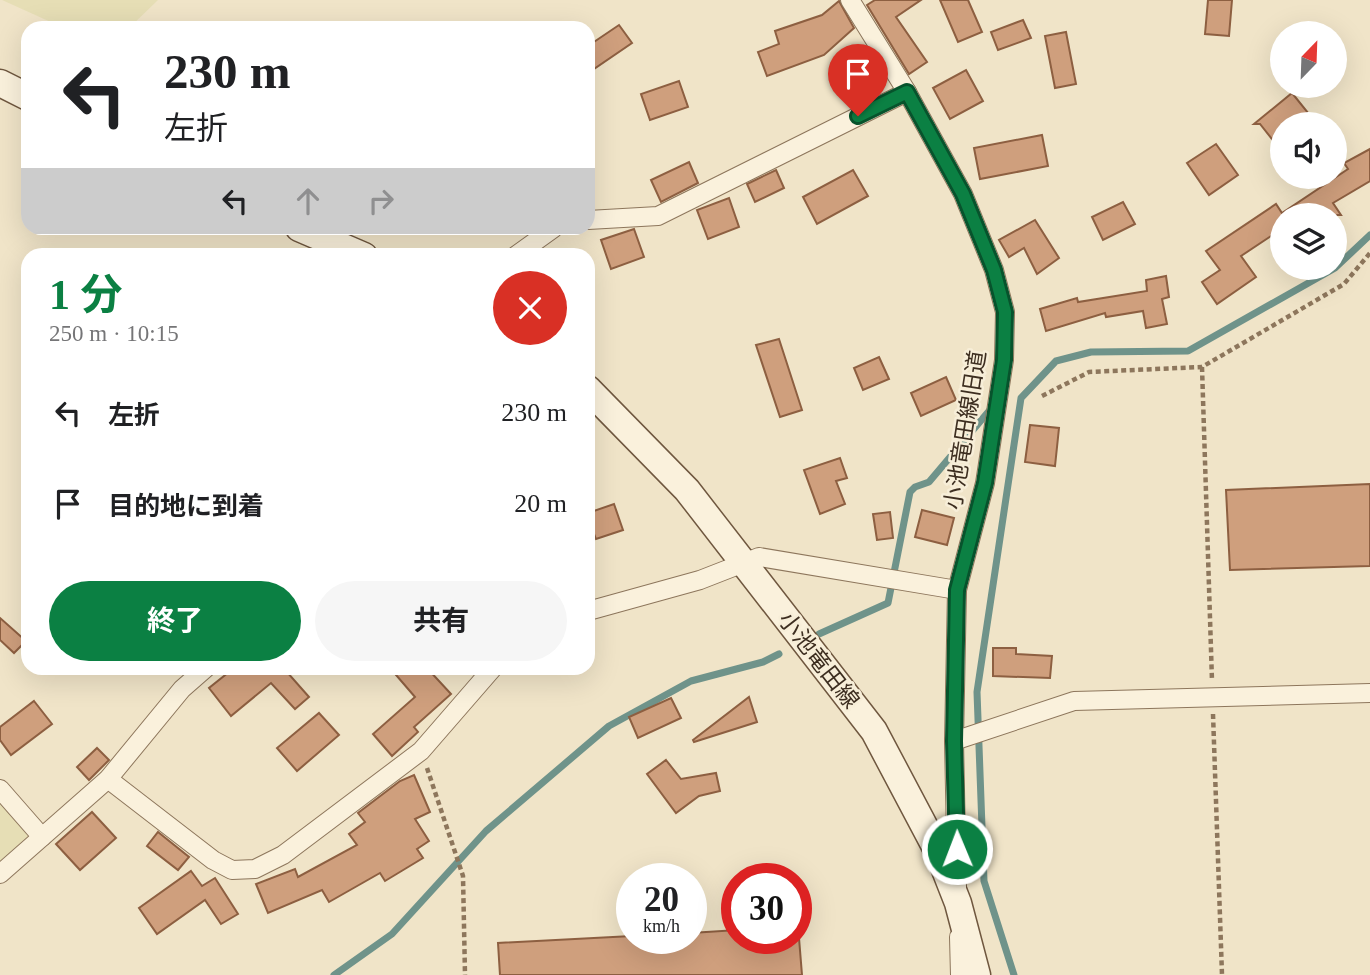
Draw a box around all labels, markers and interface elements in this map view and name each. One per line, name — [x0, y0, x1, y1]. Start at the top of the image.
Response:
north arrow — [1270, 21, 1348, 98]
map controls — [1270, 21, 1347, 280]
text: 230 m — [164, 44, 291, 99]
pin — [828, 44, 888, 116]
icon: left — [49, 49, 140, 140]
icon: arrive — [839, 55, 877, 93]
text: 左折 — [164, 110, 228, 146]
button: sound — [1270, 112, 1347, 189]
icon: left — [216, 182, 254, 220]
icon: ahead — [289, 182, 327, 220]
icon: right — [362, 182, 400, 220]
button: layers — [1270, 203, 1347, 280]
button: close — [493, 271, 567, 345]
text: 1 分 — [49, 272, 123, 318]
text: 250 m · 10:15 — [49, 321, 179, 346]
street label: 小池竜田線旧道 — [941, 349, 990, 512]
icon: left — [49, 394, 87, 432]
text: 230 m — [501, 398, 567, 427]
text: 左折 — [108, 401, 160, 430]
icon: arrive — [49, 485, 87, 523]
text: 20 m — [514, 489, 567, 518]
text: 目的地に到着 — [108, 492, 264, 521]
button: 終了 — [49, 581, 301, 661]
button: 共有 — [315, 581, 567, 661]
street label: 小池竜田線 — [773, 607, 864, 713]
position arrow — [920, 812, 994, 886]
speed limit sign: 30 — [721, 863, 812, 954]
text: 20 — [644, 880, 679, 919]
text: km/h — [643, 916, 680, 936]

